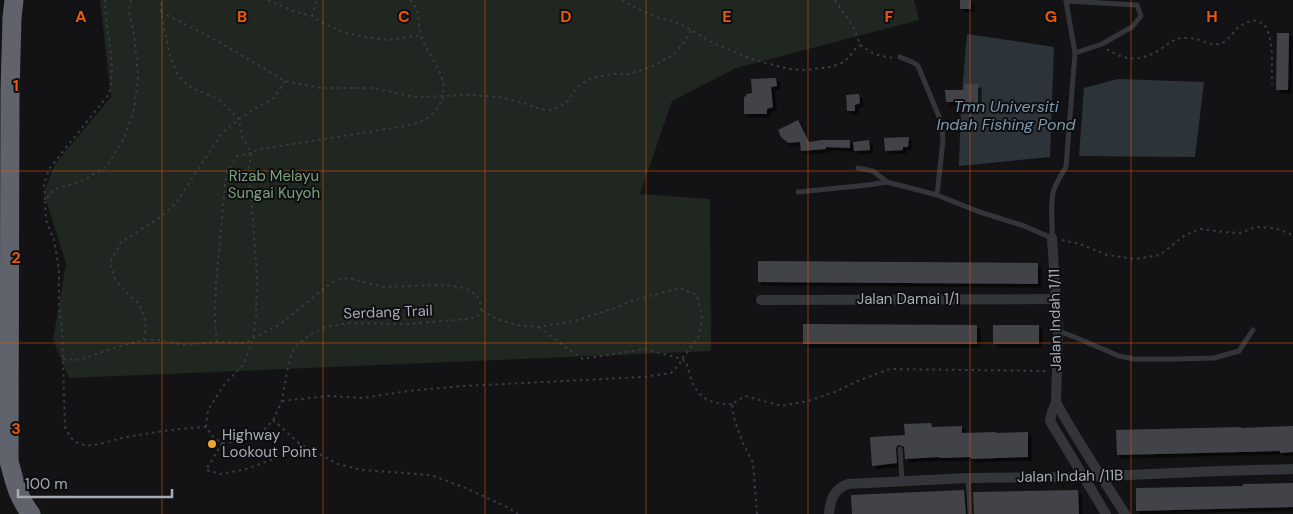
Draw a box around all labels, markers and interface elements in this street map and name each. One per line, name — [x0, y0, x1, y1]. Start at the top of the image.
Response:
text: A — [75, 6, 87, 27]
text: B — [237, 6, 247, 27]
text: C — [398, 6, 410, 27]
text: D — [560, 6, 572, 27]
text: E — [722, 6, 732, 27]
text: F — [885, 6, 894, 27]
text: G — [1045, 6, 1057, 27]
text: H — [1206, 6, 1218, 27]
text: 1 — [13, 75, 19, 96]
water label: Tmn Universiti Indah Fishing Pond — [936, 96, 1077, 135]
park label: Rizab Melayu Sungai Kuyoh — [228, 166, 320, 203]
text: 2 — [11, 247, 21, 268]
street label: Jalan Indah 1/11 — [1044, 269, 1066, 371]
street label: Jalan Damai 1/1 — [857, 289, 959, 309]
street label: Serdang Trail — [343, 300, 433, 324]
text: 3 — [11, 418, 21, 439]
place label: Highway Lookout Point — [222, 425, 317, 462]
marker: Highway Lookout Point — [206, 438, 218, 450]
street label: Jalan Indah /11B — [1017, 465, 1123, 487]
scale bar — [18, 466, 171, 498]
text: 100 m — [25, 474, 68, 494]

